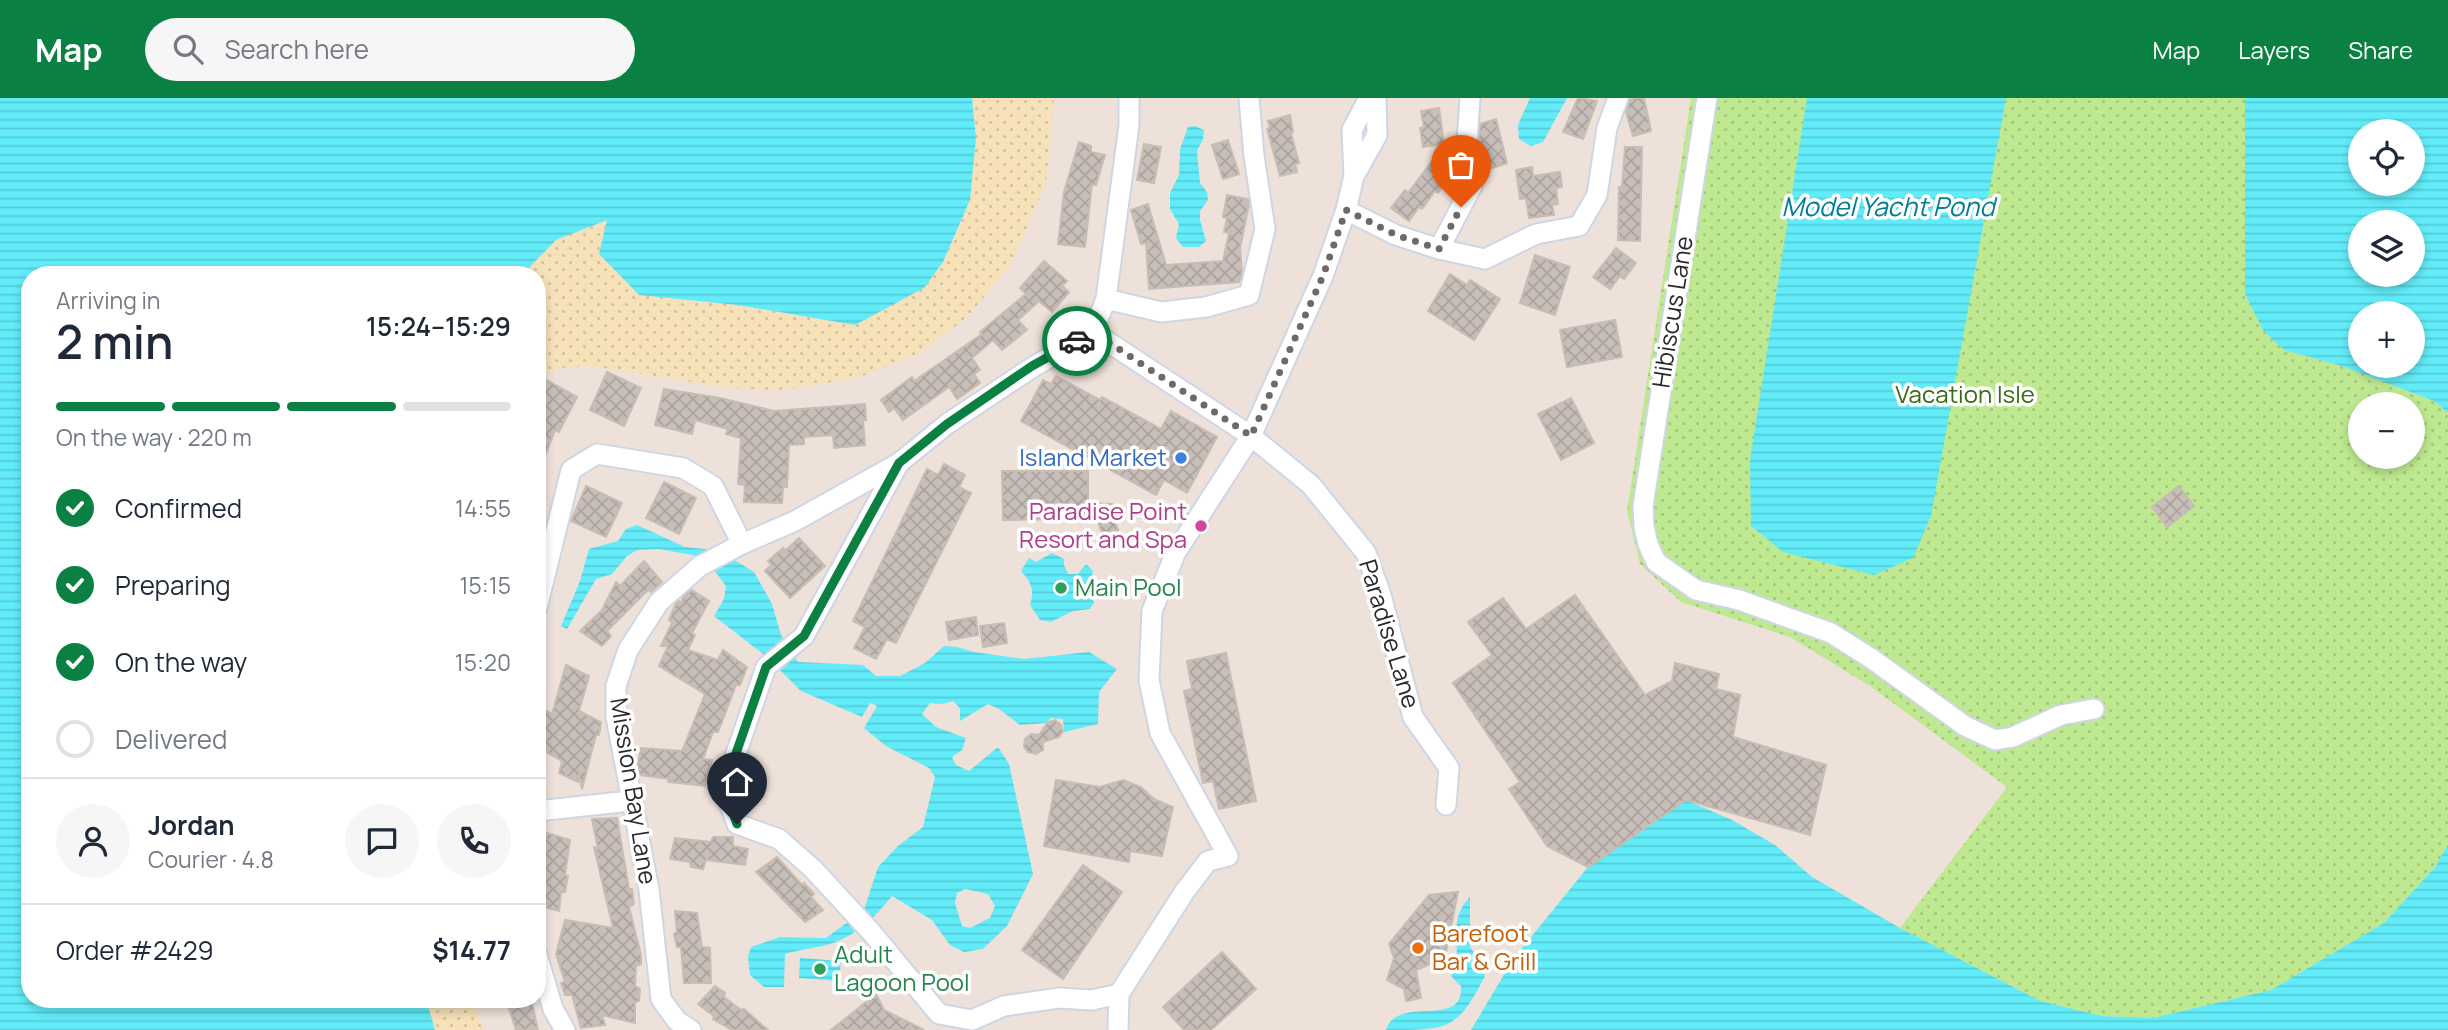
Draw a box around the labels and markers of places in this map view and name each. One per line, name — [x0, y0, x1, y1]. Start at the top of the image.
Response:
pin — [1431, 135, 1491, 207]
place label: Island Market — [1019, 440, 1167, 473]
marker: Island Market — [1173, 450, 1189, 466]
place label: Paradise Point Resort and Spa — [1019, 494, 1187, 555]
marker: Paradise Point Resort and Spa — [1193, 518, 1209, 534]
place label: Main Pool — [1075, 570, 1182, 603]
marker: Main Pool — [1053, 580, 1069, 596]
pin — [707, 752, 767, 824]
place label: Barefoot Bar & Grill — [1432, 916, 1536, 977]
place label: Adult Lagoon Pool — [834, 937, 970, 998]
marker: Barefoot Bar & Grill — [1410, 940, 1426, 956]
marker: Adult Lagoon Pool — [812, 961, 828, 977]

